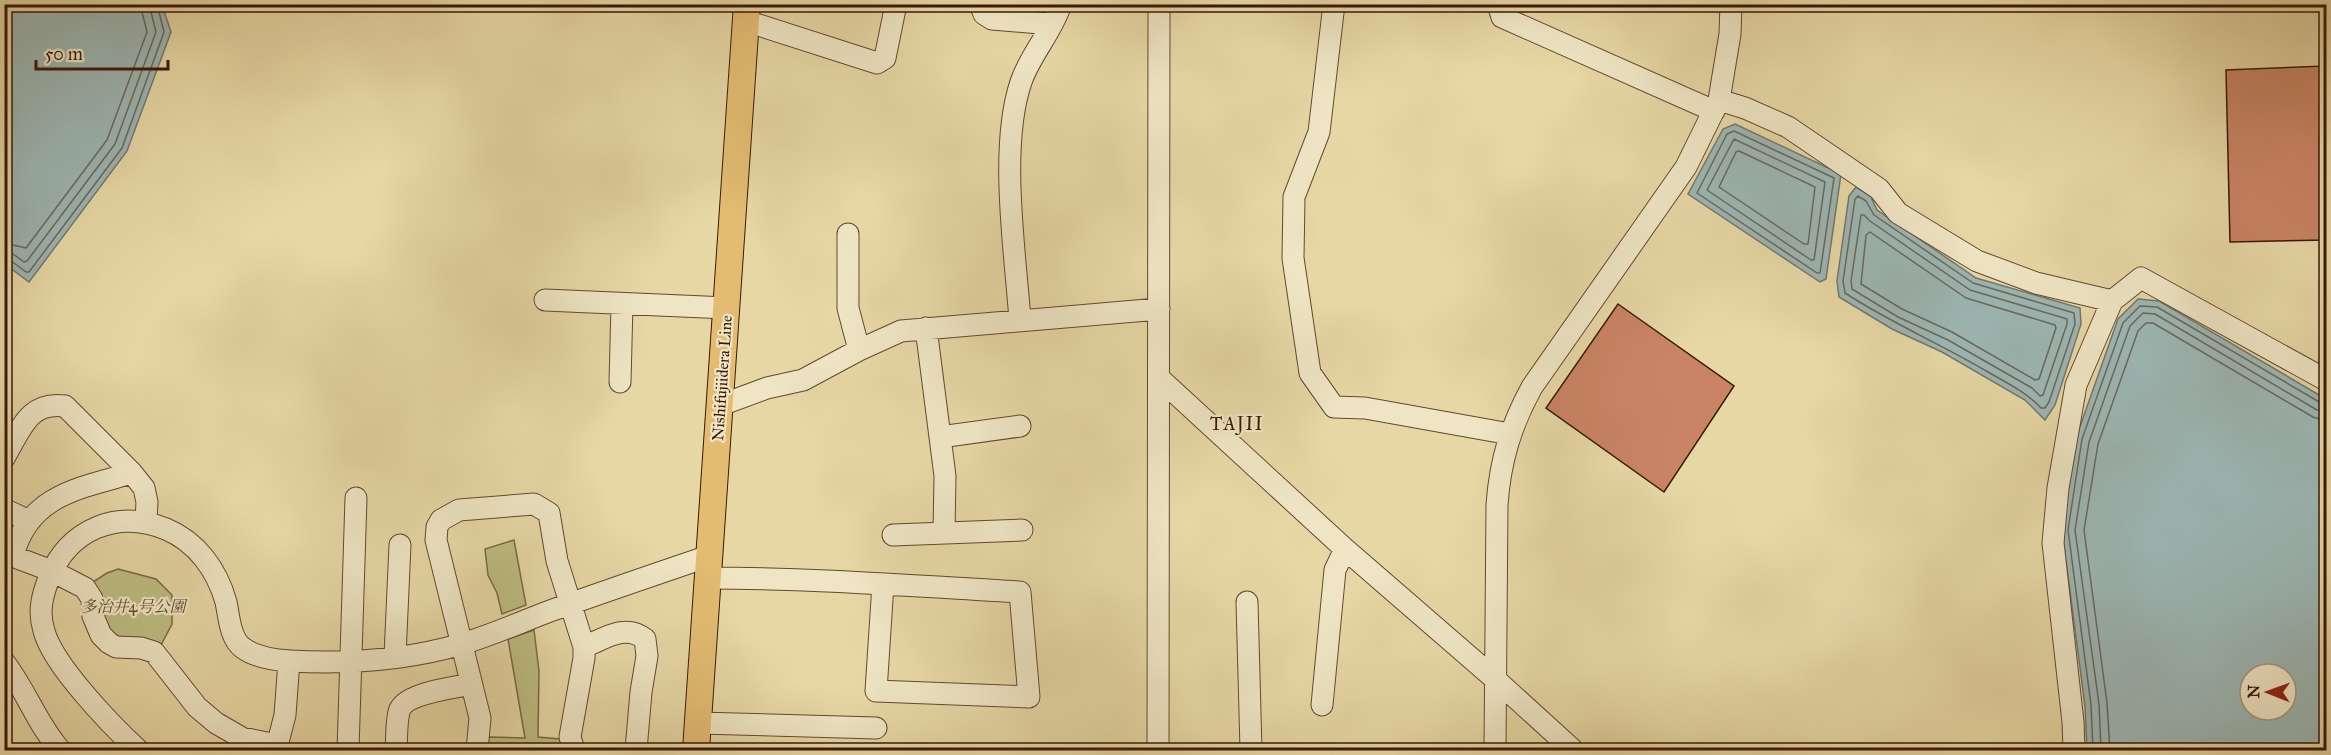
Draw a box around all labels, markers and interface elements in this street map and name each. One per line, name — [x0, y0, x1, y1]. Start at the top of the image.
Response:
scale bar — [36, 33, 168, 71]
text: 50 m — [45, 43, 83, 65]
street label: Nishifujiidera Line — [708, 314, 736, 442]
district label: TAJII — [1210, 413, 1264, 436]
park label: 多治井4号公園 — [81, 597, 188, 616]
north arrow — [2238, 662, 2298, 722]
text: N — [2244, 684, 2263, 699]

